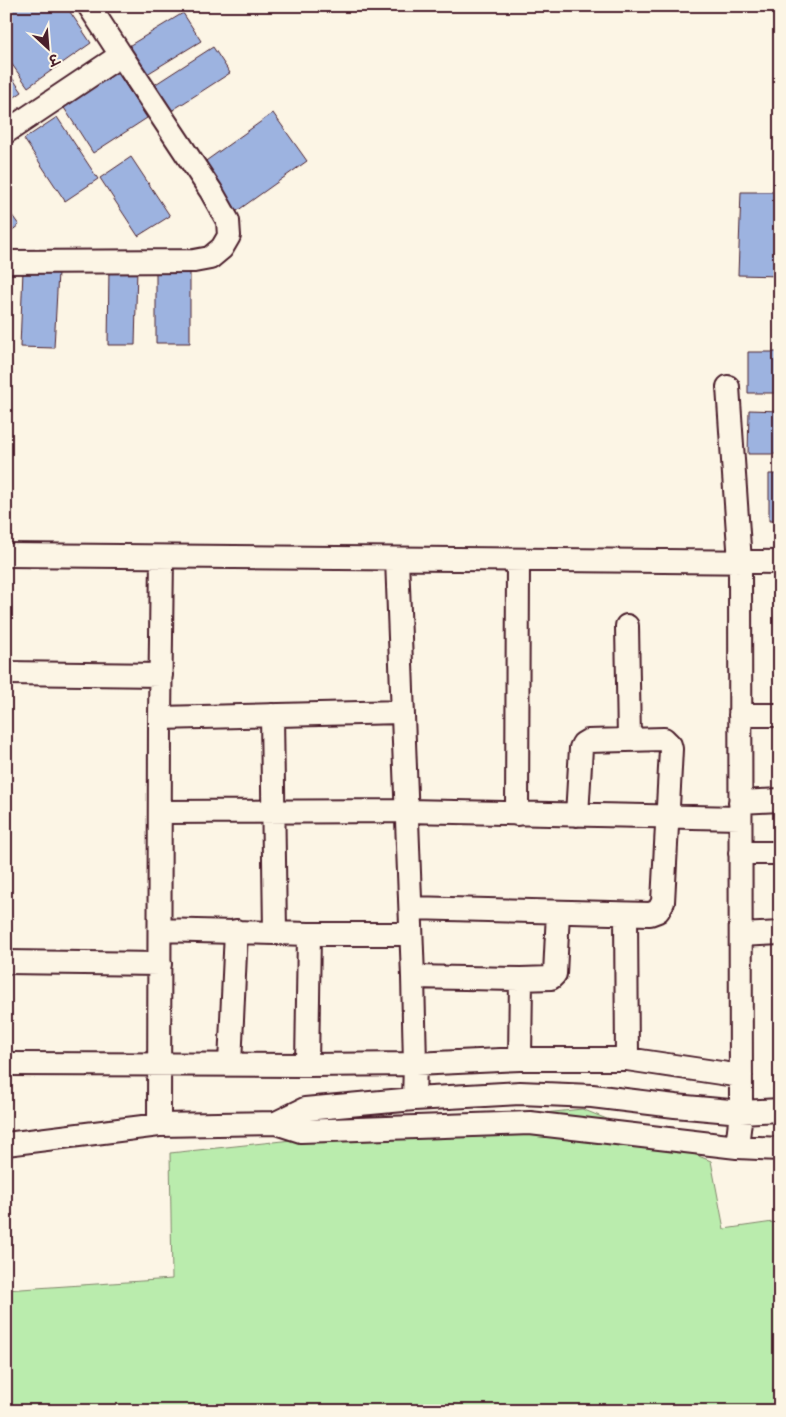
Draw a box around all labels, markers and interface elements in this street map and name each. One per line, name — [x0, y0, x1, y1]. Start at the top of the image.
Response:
north arrow — [22, 22, 72, 72]
text: उ — [44, 49, 64, 71]

